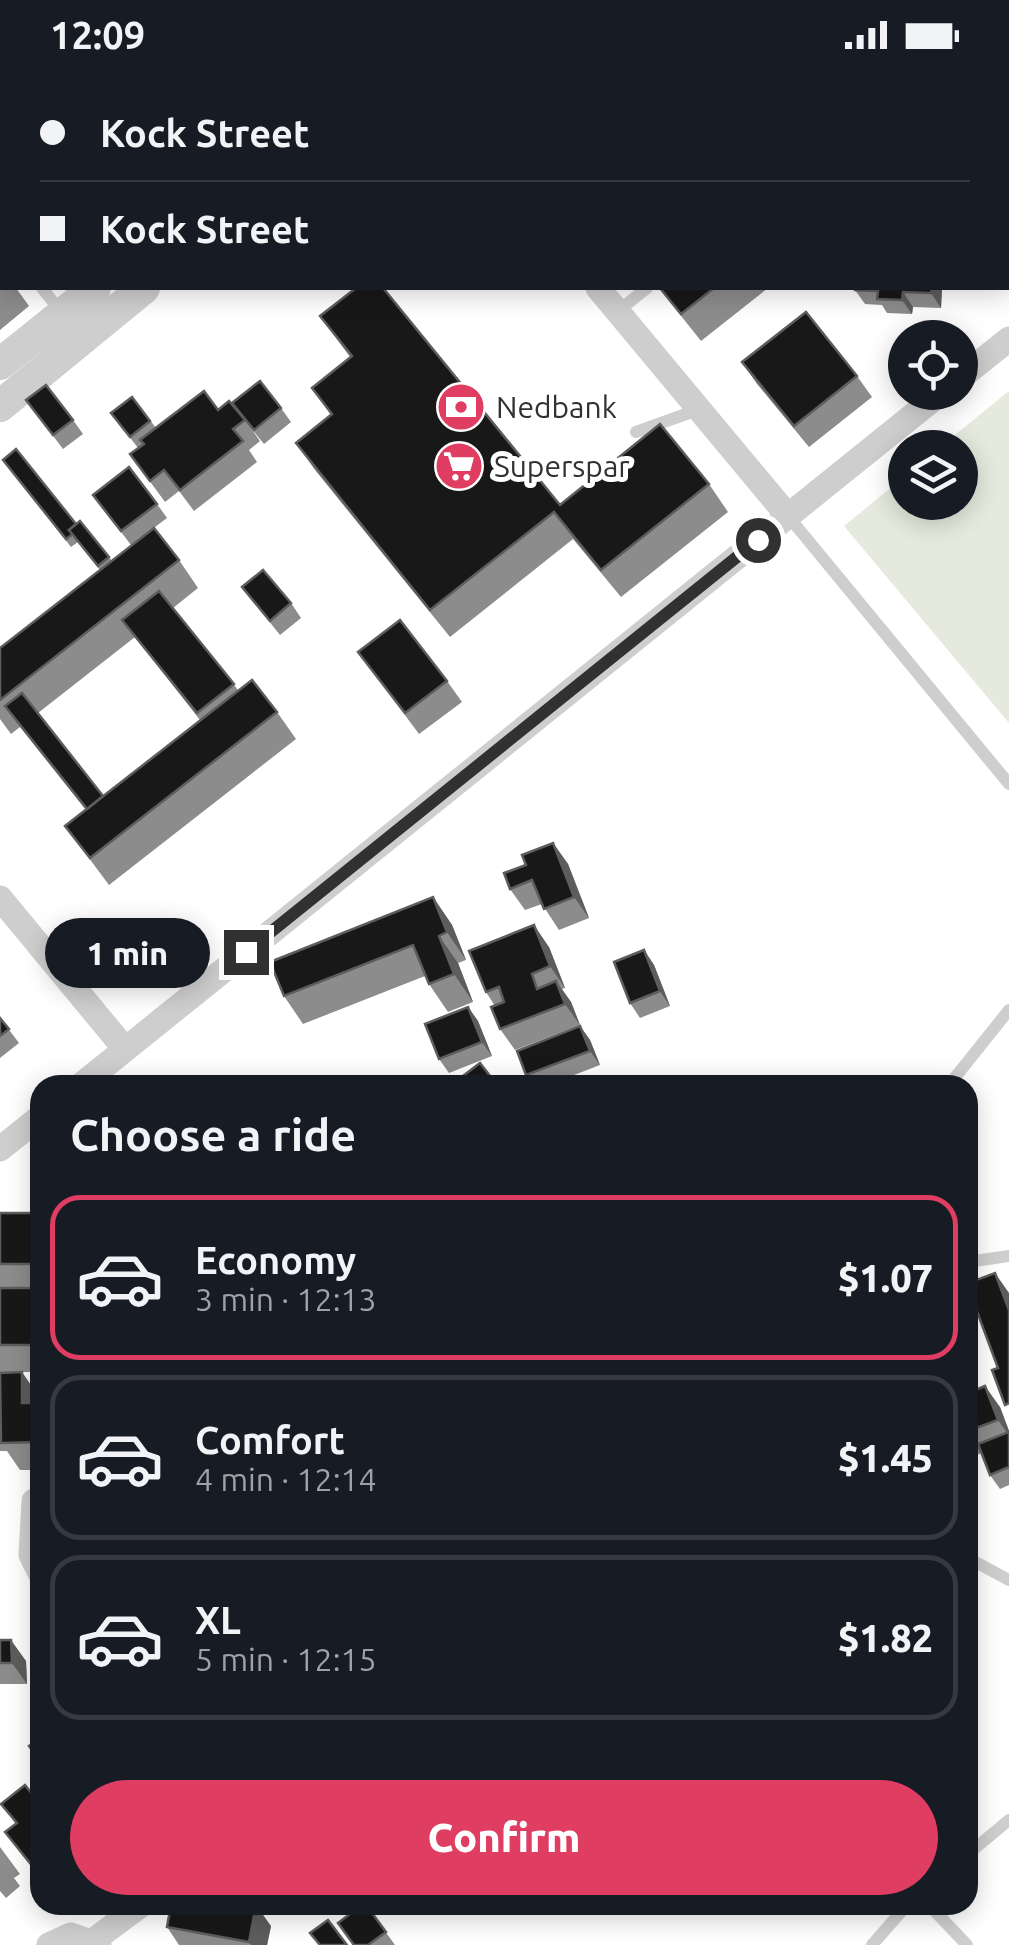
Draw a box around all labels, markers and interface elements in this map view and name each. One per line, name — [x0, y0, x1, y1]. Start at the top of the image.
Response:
text: 12:09 — [50, 14, 145, 56]
text: Kock Street — [100, 112, 309, 154]
text: Kock Street — [100, 208, 309, 250]
map controls — [888, 320, 978, 520]
button: locate — [888, 320, 978, 410]
bank icon: Nedbank — [435, 381, 487, 433]
place label: Nedbank — [496, 390, 617, 424]
button: layers — [888, 430, 978, 520]
supermarket icon: Superspar — [433, 440, 485, 492]
place label: Superspar — [494, 449, 630, 483]
route start — [736, 518, 781, 563]
callout: 1 min — [46, 917, 211, 987]
route end — [224, 930, 269, 975]
text: 1 min — [87, 935, 168, 971]
text: Choose a ride — [70, 1109, 356, 1160]
icon: car — [75, 1233, 165, 1323]
text: Economy — [195, 1239, 356, 1281]
text: $1.07 — [838, 1257, 933, 1299]
text: 3 min · 12:13 — [195, 1281, 377, 1317]
icon: car — [75, 1413, 165, 1503]
text: Comfort — [195, 1419, 345, 1461]
text: $1.45 — [838, 1437, 933, 1479]
text: 4 min · 12:14 — [195, 1461, 377, 1497]
icon: car — [75, 1593, 165, 1683]
text: XL — [195, 1599, 241, 1641]
text: $1.82 — [838, 1617, 933, 1659]
text: 5 min · 12:15 — [195, 1641, 377, 1677]
button: Confirm — [70, 1780, 938, 1895]

